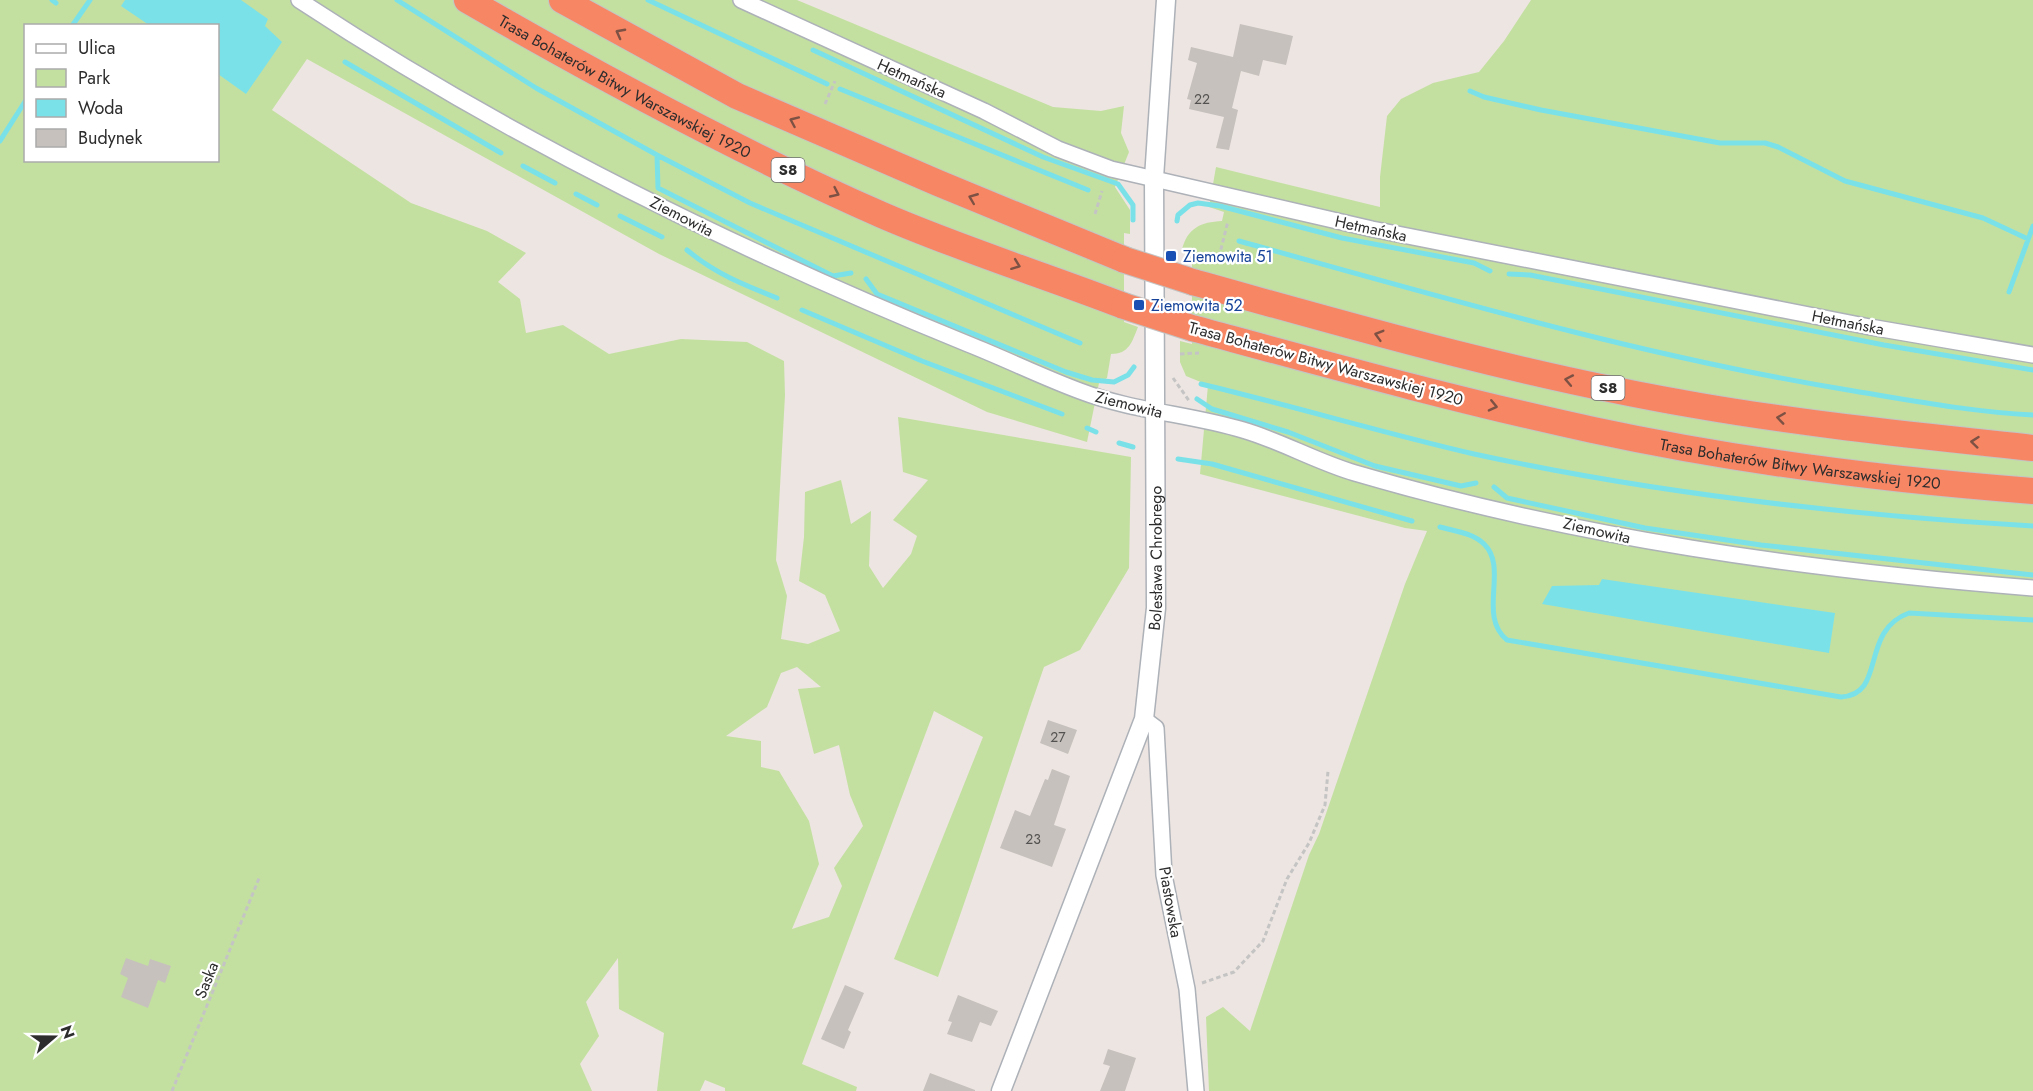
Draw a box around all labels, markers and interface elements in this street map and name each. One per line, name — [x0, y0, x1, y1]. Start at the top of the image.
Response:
street label: Trasa Bohaterów Bitwy Warszawskiej 1920 — [494, 9, 755, 164]
legend — [24, 24, 219, 162]
one-way arrow — [616, 29, 626, 40]
text: Ulica — [78, 35, 115, 61]
street label: Hetmańska — [874, 53, 950, 104]
text: Park — [78, 65, 110, 91]
house number: 22 — [1194, 89, 1210, 109]
text: Woda — [78, 95, 123, 121]
one-way arrow — [790, 116, 801, 128]
text: Budynek — [78, 125, 142, 151]
road number: S8 — [772, 158, 804, 182]
one-way arrow — [829, 185, 840, 197]
street label: Ziemowita — [646, 191, 718, 242]
one-way arrow — [969, 193, 980, 205]
street label: Hetmańska — [1333, 210, 1409, 247]
place label: Ziemowita 51 — [1183, 245, 1273, 268]
marker: Ziemowita 51 — [1164, 249, 1178, 263]
one-way arrow — [1010, 258, 1021, 270]
place label: Ziemowita 52 — [1151, 294, 1243, 317]
marker: Ziemowita 52 — [1132, 298, 1146, 312]
street label: Hetmańska — [1810, 304, 1886, 341]
street label: Trasa Bohaterów Bitwy Warszawskiej 1920 — [1186, 316, 1466, 411]
one-way arrow — [1374, 330, 1385, 342]
one-way arrow — [1564, 374, 1574, 387]
road number: S8 — [1592, 376, 1624, 400]
street label: Ziemowita — [1093, 385, 1165, 424]
one-way arrow — [1488, 398, 1498, 411]
one-way arrow — [1777, 413, 1786, 425]
street label: Trasa Bohaterów Bitwy Warszawskiej 1920 — [1658, 433, 1942, 495]
one-way arrow — [1970, 436, 1979, 449]
street label: Bolesława Chrobrego — [1143, 486, 1168, 632]
street label: Ziemowita — [1561, 512, 1633, 549]
house number: 27 — [1050, 727, 1066, 747]
house number: 23 — [1025, 829, 1041, 849]
street label: Piastowska — [1153, 865, 1188, 939]
street label: Saska — [189, 958, 224, 1002]
north arrow — [24, 1007, 84, 1067]
text: N — [55, 1022, 81, 1042]

